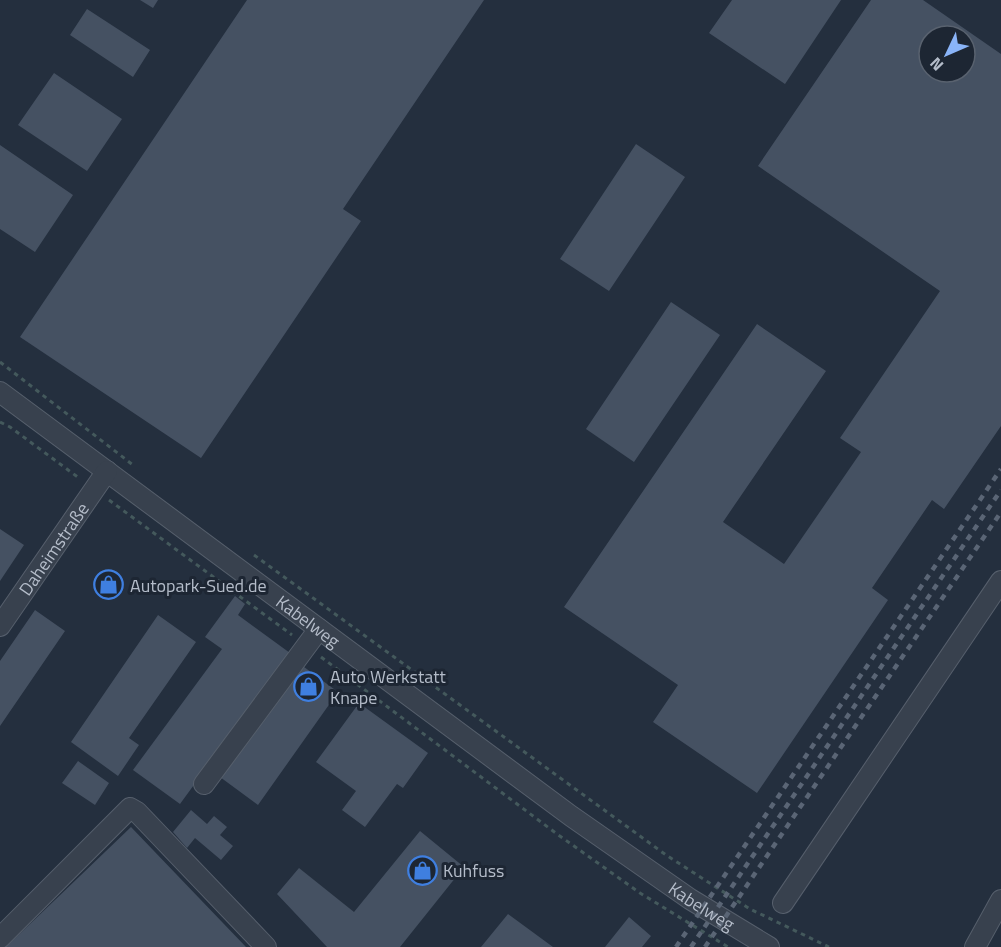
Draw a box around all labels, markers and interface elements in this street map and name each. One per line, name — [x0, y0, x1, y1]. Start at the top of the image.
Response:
north arrow — [917, 24, 977, 84]
text: N — [924, 52, 949, 77]
street label: Daheimstraße — [12, 497, 95, 601]
shop icon: Autopark-Sued.de — [93, 569, 125, 601]
place label: Autopark-Sued.de — [130, 572, 267, 599]
street label: Kabelweg — [271, 588, 346, 654]
place label: Auto Werkstatt Knape — [330, 663, 447, 711]
shop icon: Auto Werkstatt Knape — [293, 670, 325, 702]
shop icon: Kuhfuss — [406, 854, 438, 886]
place label: Kuhfuss — [443, 857, 505, 884]
street label: Kabelweg — [663, 875, 740, 937]

